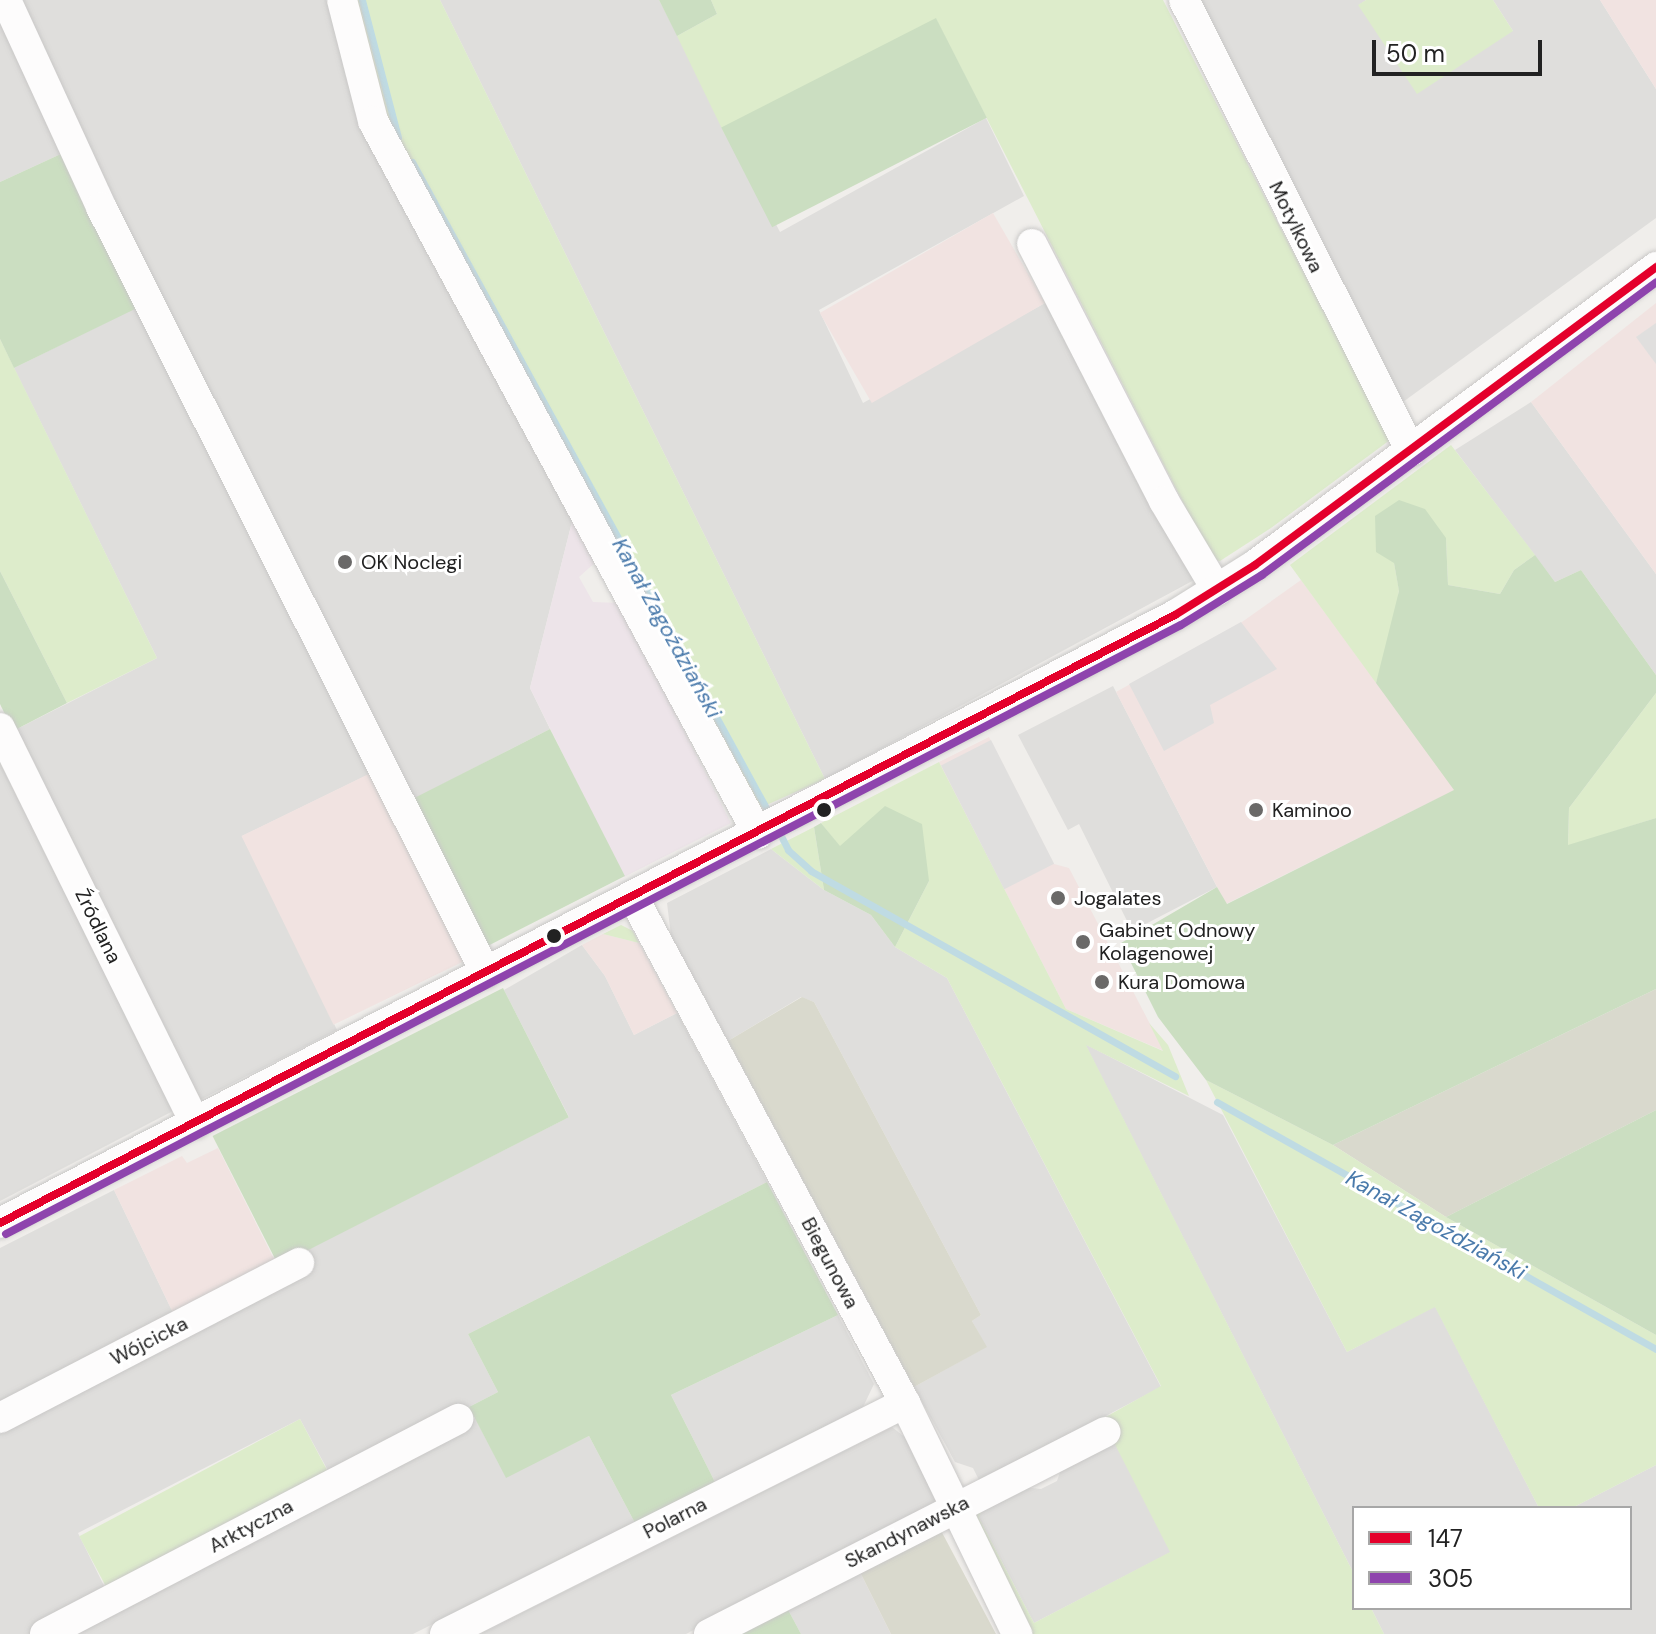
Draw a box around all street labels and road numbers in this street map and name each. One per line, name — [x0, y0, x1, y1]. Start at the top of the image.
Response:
street label: Motylkowa — [1264, 178, 1328, 276]
street label: Źródlana — [70, 885, 126, 967]
street label: Biegunowa — [796, 1213, 864, 1313]
street label: Wójcicka — [106, 1311, 192, 1371]
street label: Skandynawska — [841, 1490, 973, 1574]
street label: Polarna — [639, 1492, 711, 1544]
street label: Arktyczna — [205, 1494, 297, 1558]

